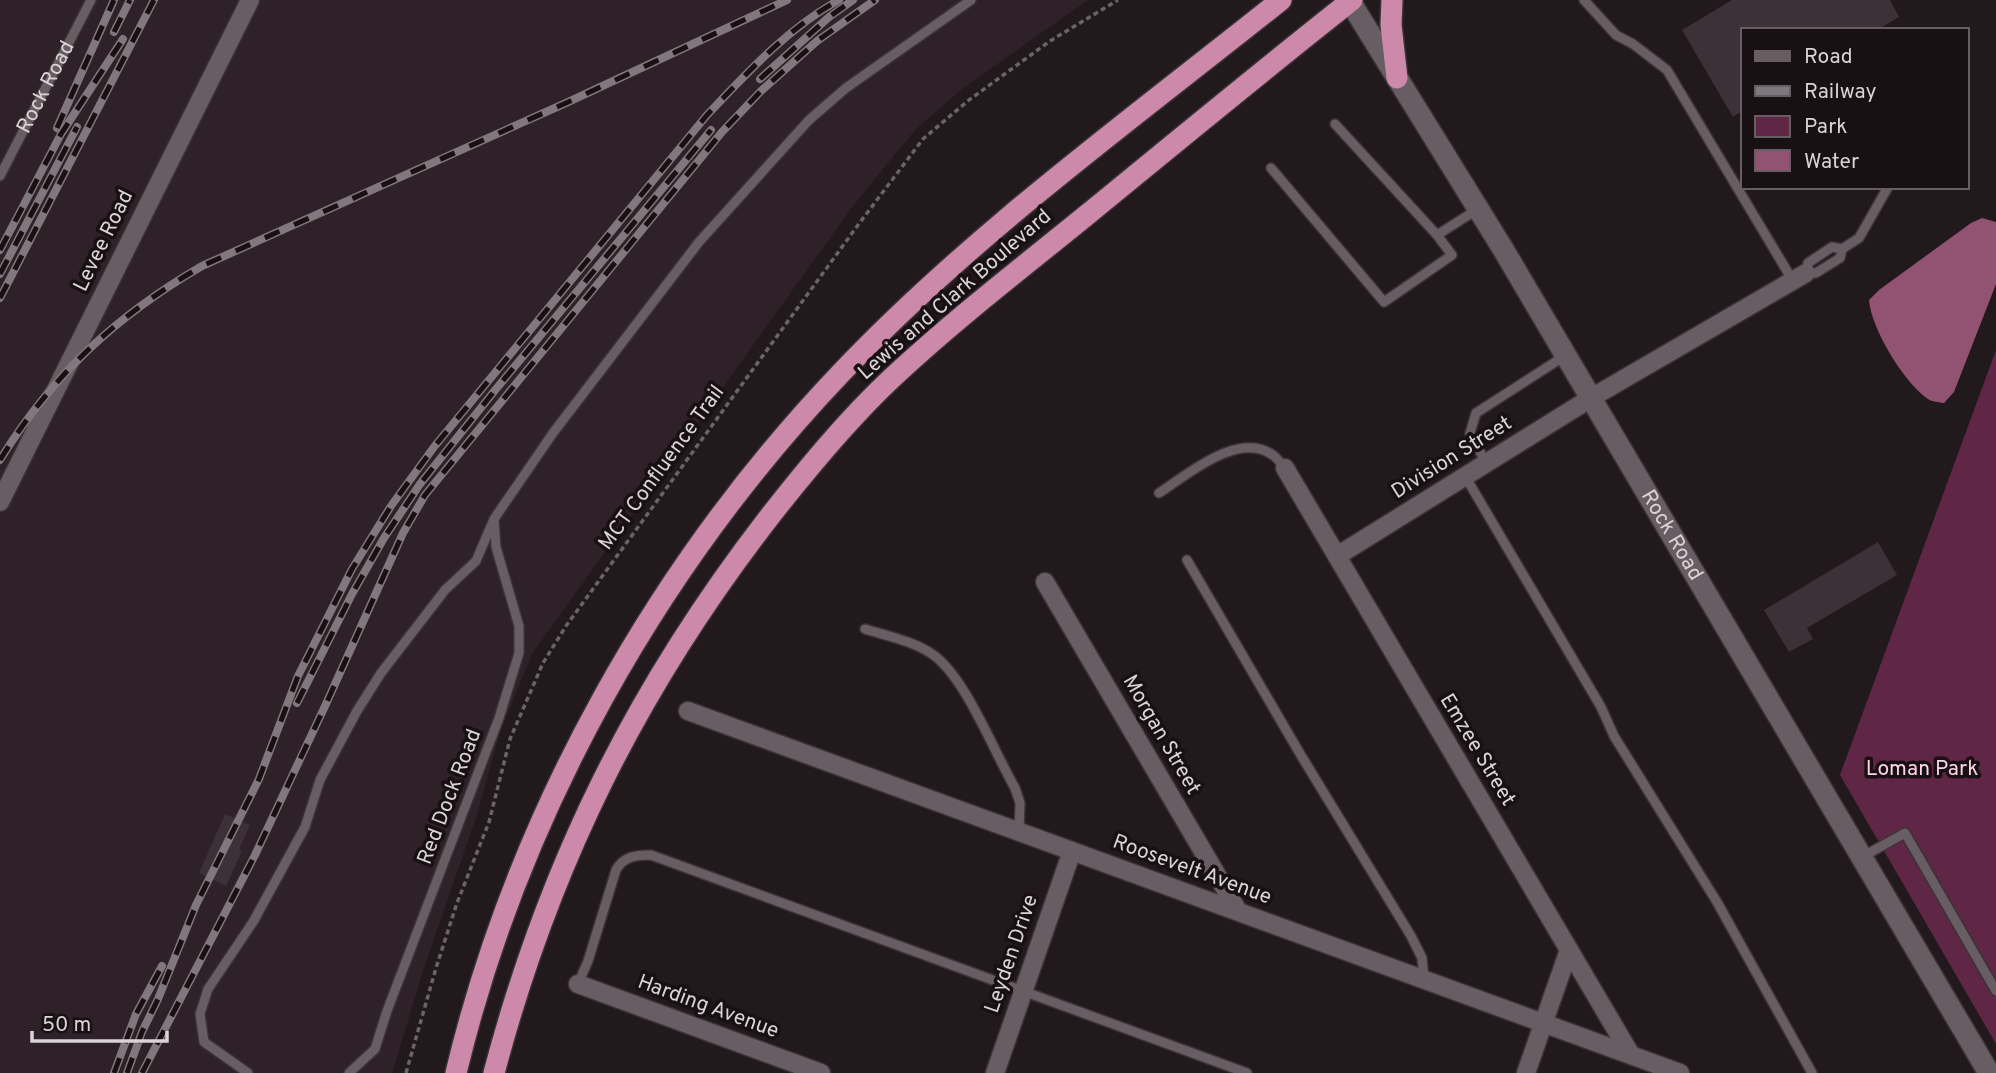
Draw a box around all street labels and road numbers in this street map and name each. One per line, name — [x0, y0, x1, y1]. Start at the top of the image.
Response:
street label: Rock Road — [11, 36, 81, 138]
street label: Levee Road — [68, 186, 140, 296]
street label: Lewis and Clark Boulevard — [853, 204, 1057, 386]
street label: MCT Confluence Trail — [593, 380, 731, 556]
street label: Division Street — [1387, 410, 1517, 506]
street label: Rock Road — [1635, 485, 1709, 585]
street label: Morgan Street — [1116, 670, 1206, 800]
street label: Emzee Street — [1433, 689, 1521, 811]
street label: Red Dock Road — [412, 725, 488, 869]
street label: Roosevelt Avenue — [1109, 829, 1275, 911]
street label: Leyden Drive — [979, 891, 1045, 1017]
street label: Harding Avenue — [634, 969, 782, 1045]

